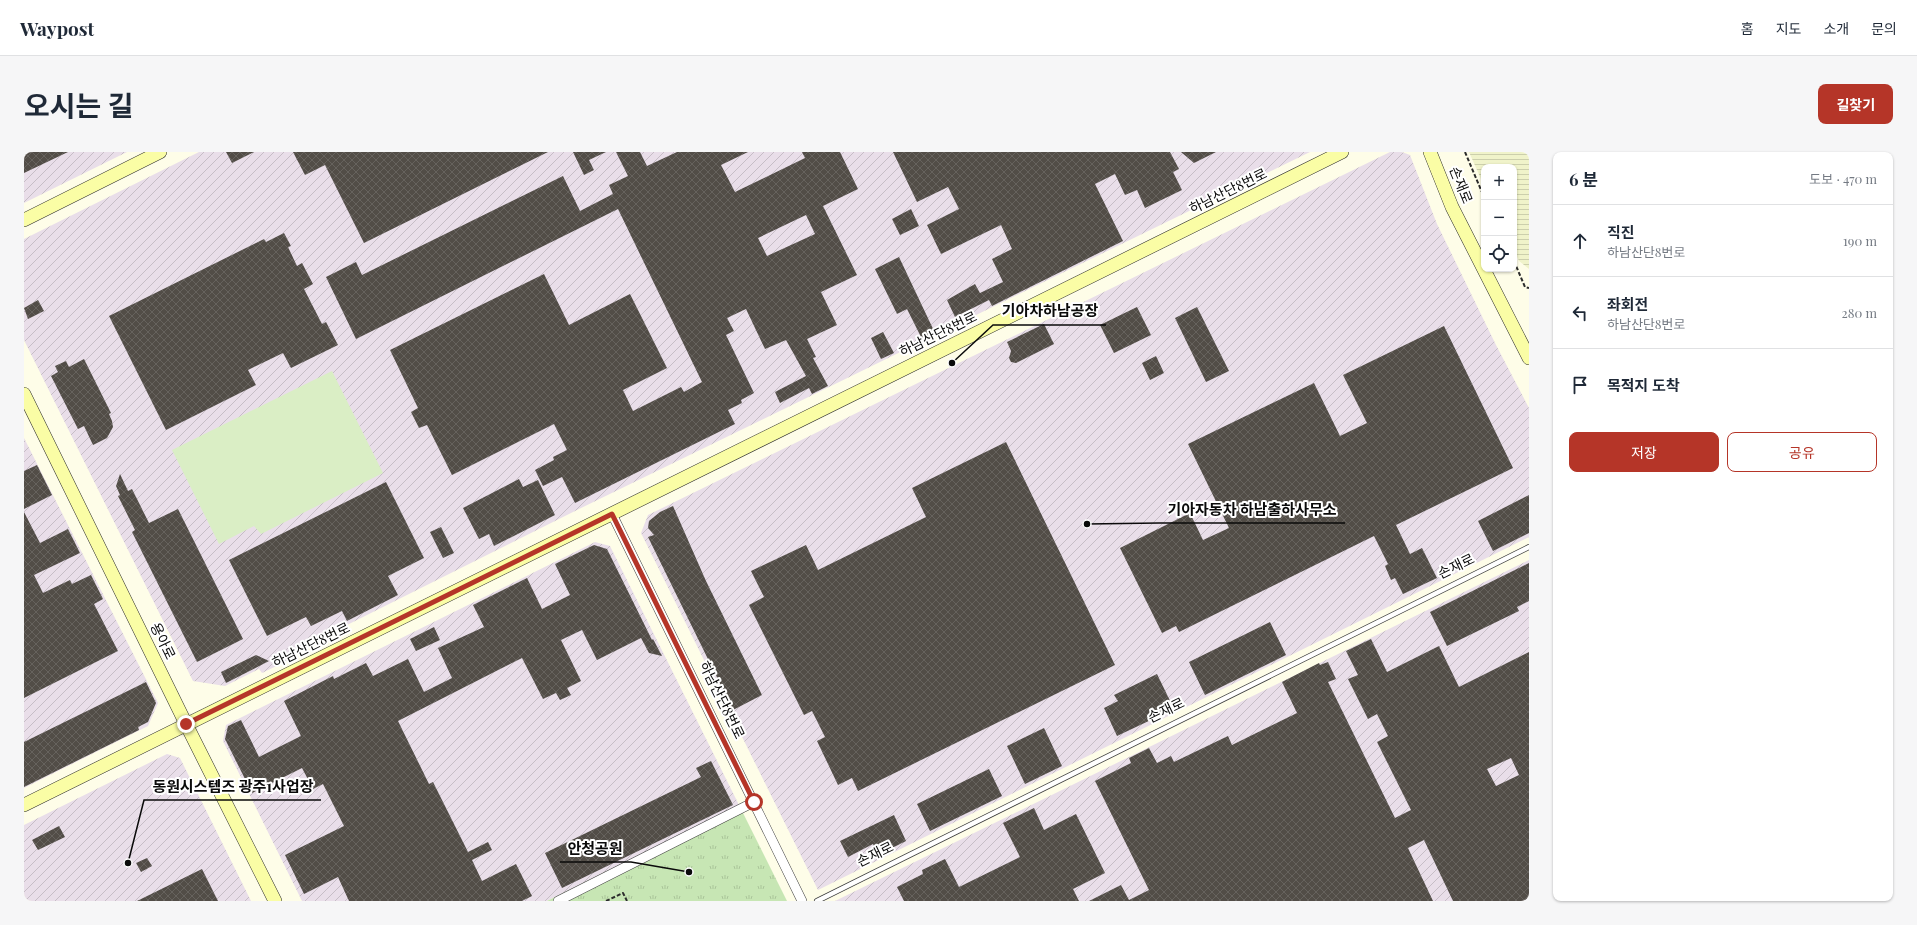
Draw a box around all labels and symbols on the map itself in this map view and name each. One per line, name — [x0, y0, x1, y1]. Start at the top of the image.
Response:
street label: 하남산단8번로 — [1186, 163, 1270, 218]
street label: 손재로 — [1445, 163, 1478, 206]
callout: 기아차하남공장 — [993, 298, 1106, 325]
text: 기아차하남공장 — [1002, 300, 1098, 320]
street label: 하남산단8번로 — [896, 306, 980, 361]
callout: 기아자동차 하남출하사무소 — [1159, 496, 1345, 523]
text: 기아자동차 하남출하사무소 — [1167, 499, 1337, 519]
street label: 손재로 — [1434, 548, 1477, 583]
street label: 하남산단8번로 — [269, 617, 353, 672]
street label: 용아로 — [146, 619, 181, 662]
street label: 하남산단8번로 — [695, 658, 750, 742]
street label: 손재로 — [1144, 692, 1187, 727]
route end — [177, 715, 195, 733]
callout: 동원시스템즈 광주1사업장 — [144, 773, 321, 800]
text: 동원시스템즈 광주1사업장 — [152, 776, 314, 796]
route start — [745, 793, 763, 811]
callout: 안청공원 — [560, 835, 631, 862]
street label: 손재로 — [853, 836, 896, 871]
text: 안청공원 — [567, 838, 623, 858]

